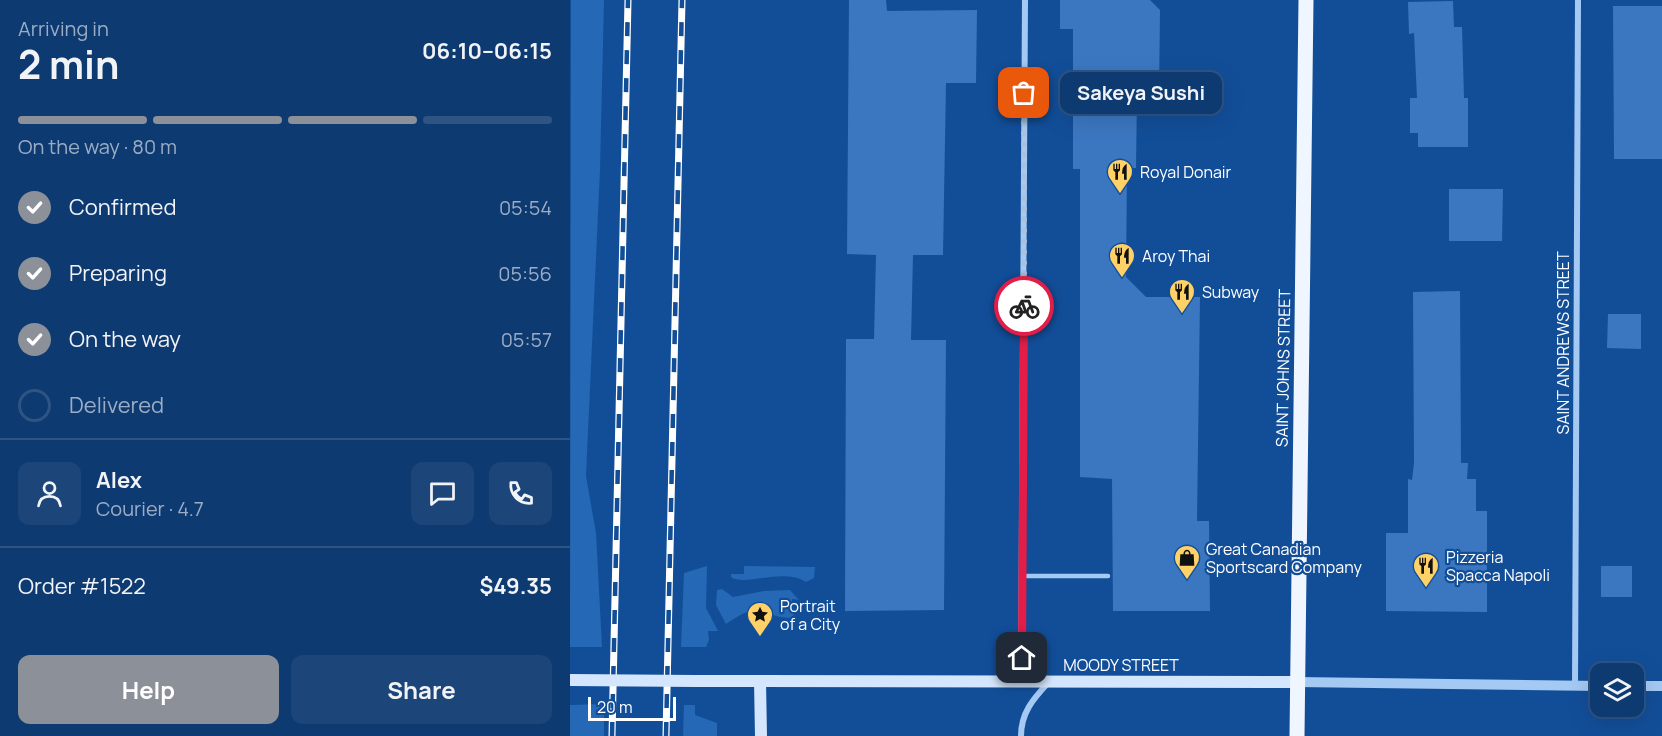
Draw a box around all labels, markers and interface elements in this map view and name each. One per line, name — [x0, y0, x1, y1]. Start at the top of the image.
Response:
text: Arriving in — [18, 15, 109, 42]
text: 06:10–06:15 — [422, 36, 552, 66]
text: 2 min — [18, 37, 119, 91]
pin — [998, 67, 1049, 118]
callout: Sakeya Sushi — [1060, 72, 1222, 114]
icon: bag — [1007, 76, 1040, 109]
text: Sakeya Sushi — [1077, 79, 1205, 106]
text: On the way · 80 m — [18, 133, 177, 160]
restaurant icon: Royal Donair — [1105, 157, 1135, 195]
place label: Royal Donair — [1140, 161, 1232, 183]
icon: check — [18, 191, 51, 224]
text: Confirmed — [69, 192, 177, 222]
text: 05:54 — [499, 194, 552, 221]
restaurant icon: Aroy Thai — [1107, 241, 1137, 279]
place label: Aroy Thai — [1142, 245, 1210, 267]
street label: SAINT ANDREWS STREET — [1552, 251, 1574, 434]
icon: check — [18, 257, 51, 290]
text: Preparing — [69, 258, 167, 288]
text: 05:56 — [498, 260, 552, 287]
courier — [994, 276, 1054, 336]
restaurant icon: Subway — [1167, 277, 1197, 315]
place label: Subway — [1202, 281, 1260, 303]
street label: SAINT JOHNS STREET — [1271, 288, 1295, 447]
icon: bike — [1008, 290, 1041, 323]
icon: check — [18, 323, 51, 356]
text: On the way — [69, 324, 181, 354]
text: 05:57 — [501, 326, 552, 353]
text: Delivered — [69, 390, 164, 420]
button: person — [18, 462, 81, 525]
button: chat — [411, 462, 474, 525]
button: phone — [489, 462, 552, 525]
text: Alex — [96, 465, 142, 495]
text: Courier · 4.7 — [96, 495, 204, 522]
place label: Great Canadian Sportscard Company — [1206, 538, 1362, 578]
shop icon: Great Canadian Sportscard Company — [1172, 543, 1202, 581]
place label: Pizzeria Spacca Napoli — [1446, 546, 1550, 586]
restaurant icon: Pizzeria Spacca Napoli — [1411, 551, 1441, 589]
text: Order #1522 — [18, 571, 146, 601]
text: $49.35 — [479, 571, 552, 601]
place label: Portrait of a City — [780, 595, 841, 635]
place icon: Portrait of a City — [745, 600, 775, 638]
pin — [996, 632, 1047, 683]
icon: home — [1005, 641, 1038, 674]
street label: MOODY STREET — [1063, 654, 1179, 676]
button: Help — [18, 655, 279, 724]
button: Share — [291, 655, 552, 724]
map controls — [1590, 663, 1644, 717]
button: layers — [1590, 663, 1644, 717]
scale bar — [588, 694, 676, 722]
text: 20 m — [597, 696, 633, 718]

